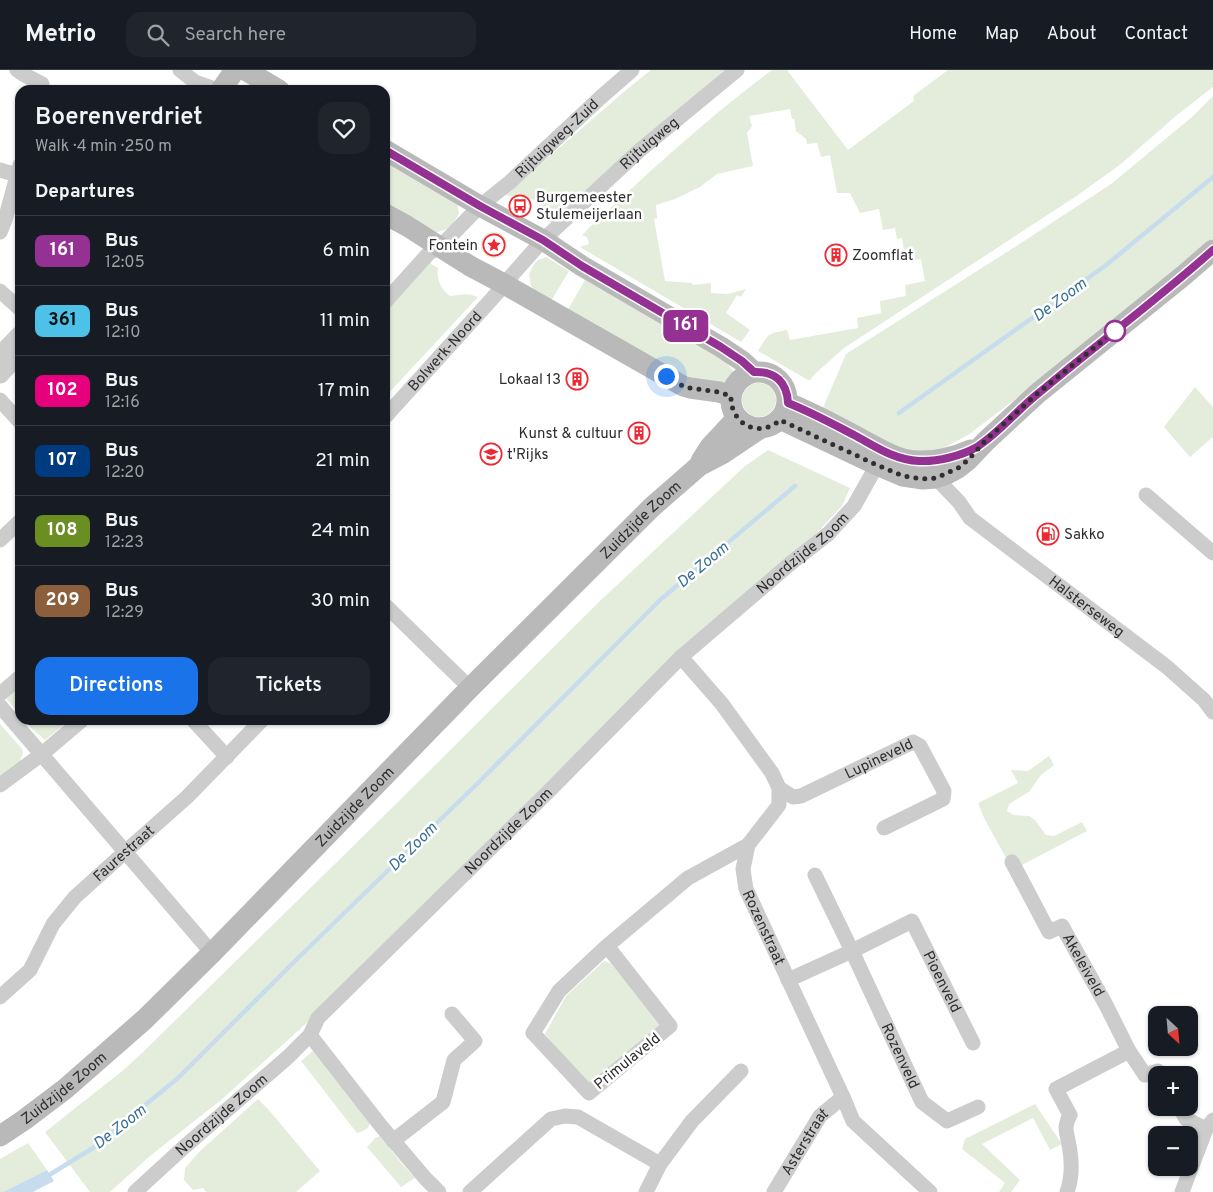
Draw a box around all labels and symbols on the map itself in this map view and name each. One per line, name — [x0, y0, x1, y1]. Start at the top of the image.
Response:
street label: Rijtuigweg-Zuid — [512, 96, 604, 183]
street label: Rijtuigweg — [617, 114, 683, 175]
place label: Burgemeester Stulemeijerlaan — [536, 189, 642, 225]
bus stop icon: Burgemeester Stulemeijerlaan — [508, 194, 532, 218]
place icon: Fontein — [482, 233, 506, 257]
place label: Fontein — [428, 237, 478, 256]
building icon: Zoomflat — [824, 243, 848, 267]
place label: Zoomflat — [852, 247, 913, 266]
water label: De Zoom — [1029, 274, 1091, 327]
street label: Bolwerk-Noord — [405, 308, 487, 396]
line badge: 161 — [657, 310, 715, 342]
unlabelled marker — [1104, 320, 1126, 342]
your location — [654, 364, 679, 389]
building icon: Lokaal 13 — [565, 367, 589, 391]
place label: Lokaal 13 — [499, 371, 561, 390]
building icon: Kunst & cultuur — [627, 421, 651, 445]
place label: Kunst & cultuur — [519, 425, 623, 444]
school or university icon: t'Rijks — [479, 442, 503, 466]
place label: t'Rijks — [507, 446, 549, 465]
street label: Zuidzijde Zoom — [597, 478, 686, 564]
street label: Noordzijde Zoom — [753, 509, 854, 599]
fuel station icon: Sakko — [1036, 522, 1060, 546]
place label: Sakko — [1064, 526, 1105, 545]
water label: De Zoom — [673, 538, 733, 593]
street label: Halsterseweg — [1044, 573, 1128, 642]
street label: Lupineveld — [842, 735, 917, 784]
street label: Zuidzijde Zoom — [312, 763, 399, 852]
street label: Noordzijde Zoom — [461, 784, 558, 879]
water label: De Zoom — [384, 818, 442, 876]
street label: Faurestraat — [90, 822, 159, 887]
street label: Rozenstraat — [737, 888, 788, 969]
street label: Akeleiveld — [1057, 931, 1108, 1001]
street label: Pioenveld — [918, 948, 964, 1016]
north arrow — [1148, 1006, 1198, 1056]
street label: Rozenveld — [876, 1021, 923, 1092]
street label: Primulaveld — [591, 1030, 665, 1095]
street label: Zuidzijde Zoom — [18, 1049, 112, 1130]
street label: Noordzijde Zoom — [172, 1071, 273, 1161]
water label: De Zoom — [90, 1101, 151, 1154]
street label: Asterstraat — [778, 1105, 833, 1179]

